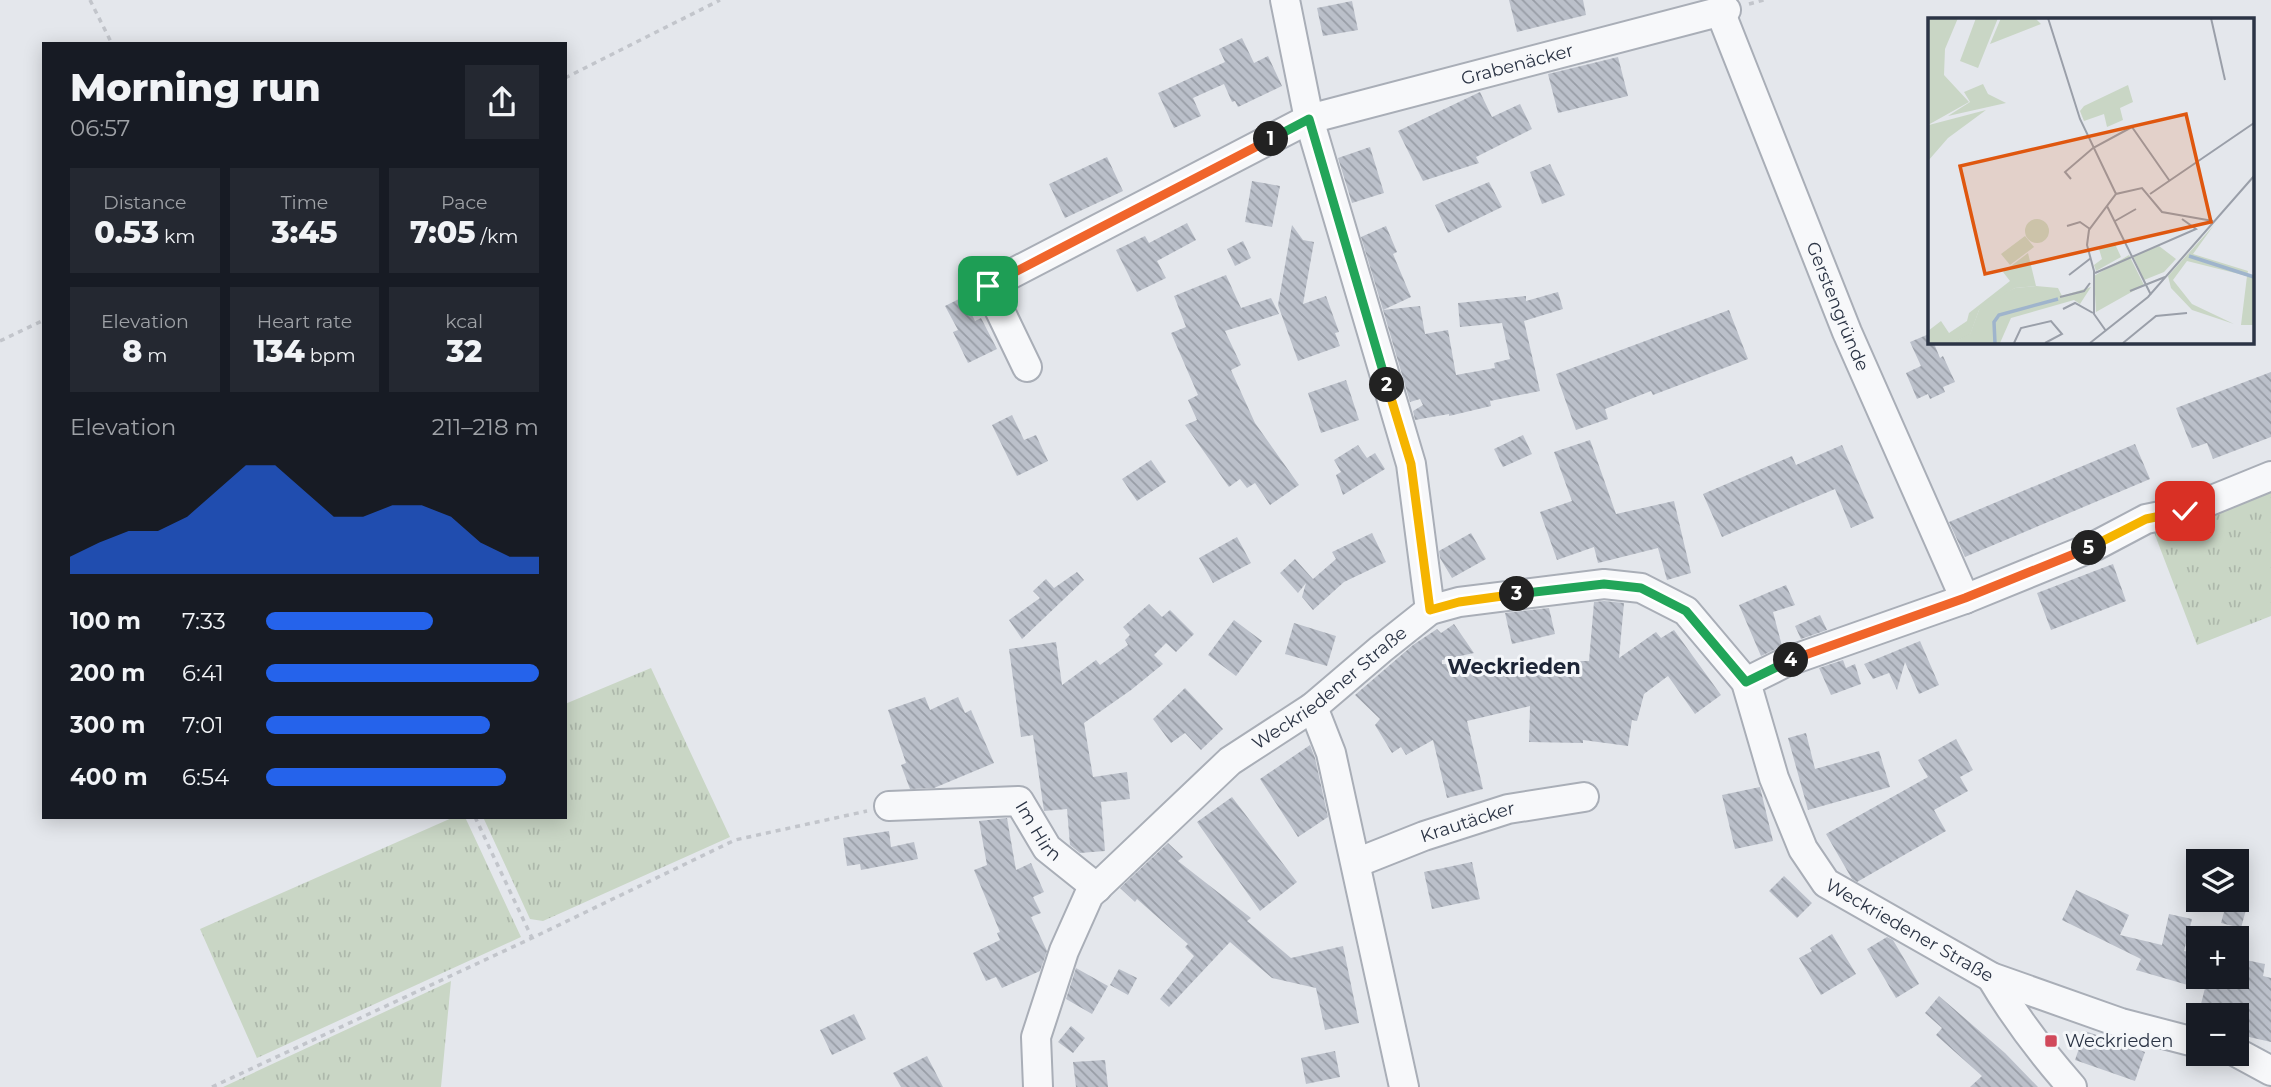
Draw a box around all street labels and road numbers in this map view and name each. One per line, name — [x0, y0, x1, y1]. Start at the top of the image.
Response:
street label: Grabenäcker — [1459, 39, 1576, 90]
street label: Gerstengründe — [1801, 239, 1874, 375]
street label: Weckriedener Straße — [1248, 622, 1412, 755]
street label: Im Hirn — [1011, 797, 1066, 866]
street label: Krautäcker — [1418, 797, 1516, 847]
street label: Weckriedener Straße — [1822, 874, 1997, 987]

